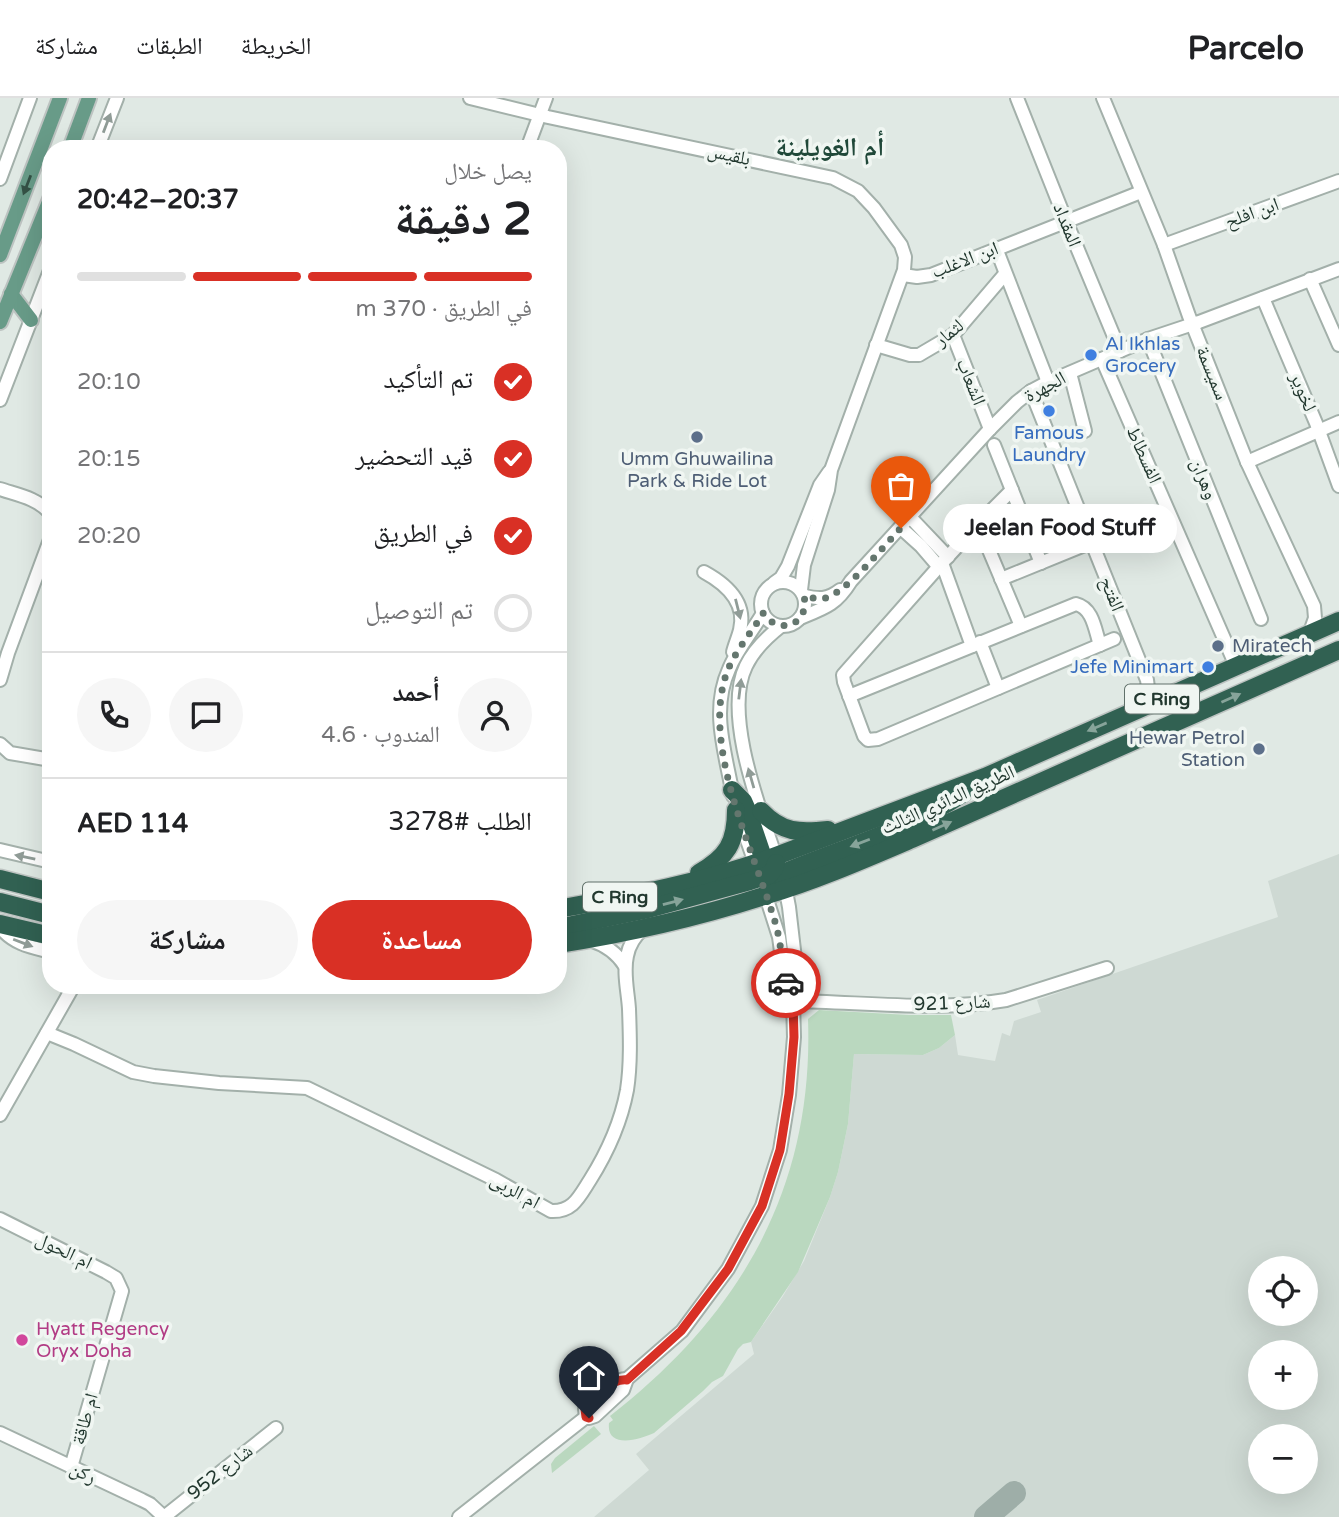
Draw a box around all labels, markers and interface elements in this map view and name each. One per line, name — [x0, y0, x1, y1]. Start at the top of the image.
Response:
text: Parcelo — [1188, 29, 1304, 68]
text: مشاركة — [35, 32, 98, 61]
text: الطبقات — [136, 32, 203, 61]
text: الخريطة — [241, 32, 311, 61]
one-way arrow — [102, 113, 113, 134]
district label: أم الغويلينة — [776, 130, 884, 165]
street label: بلقيس — [705, 140, 753, 170]
text: يصل خلال — [444, 158, 532, 186]
one-way arrow — [21, 174, 32, 195]
text: 20:37–20:42 — [77, 184, 239, 215]
text: 2 دقيقة — [395, 192, 532, 247]
street label: ابن افلح — [1222, 193, 1282, 234]
street label: المقداد — [1048, 200, 1086, 250]
street label: ابن الاغلب — [928, 237, 1002, 283]
text: في الطريق · 370 m — [355, 295, 532, 323]
street label: لثمار — [929, 315, 968, 352]
place label: Al Ikhlas Grocery — [1105, 333, 1180, 377]
street label: سميسمة — [1191, 343, 1233, 403]
marker: Al Ikhlas Grocery — [1083, 347, 1099, 363]
street label: الشعاب — [952, 355, 990, 409]
icon: check — [494, 363, 532, 401]
text: تم التأكيد — [383, 364, 473, 395]
street label: الجهرة — [1020, 367, 1070, 407]
text: 20:10 — [77, 368, 141, 396]
street label: لخوير — [1285, 368, 1321, 415]
marker: Famous Laundry — [1041, 403, 1057, 419]
place label: Famous Laundry — [1012, 422, 1086, 466]
street label: الفسطاط — [1122, 423, 1166, 487]
marker: Umm Ghuwailina Park & Ride Lot — [689, 429, 705, 445]
icon: check — [494, 440, 532, 478]
text: قيد التحضير — [355, 441, 473, 472]
text: 20:15 — [77, 445, 141, 473]
place label: Umm Ghuwailina Park & Ride Lot — [620, 448, 774, 492]
street label: وهران — [1186, 455, 1222, 503]
pin — [871, 456, 931, 528]
icon: bag — [882, 467, 920, 505]
callout: Jeelan Food Stuff — [943, 504, 1178, 552]
text: Jeelan Food Stuff — [964, 514, 1156, 542]
icon: check — [494, 517, 532, 555]
text: في الطريق — [373, 518, 473, 549]
text: 20:20 — [77, 522, 141, 550]
street label: الفتح — [1094, 573, 1129, 615]
text: تم التوصيل — [365, 595, 473, 626]
one-way arrow — [733, 599, 744, 621]
place label: Miratech — [1232, 635, 1312, 657]
marker: Miratech — [1210, 638, 1226, 654]
place label: Jefe Minimart — [1070, 656, 1194, 678]
marker: Jefe Minimart — [1200, 659, 1216, 675]
text: أحمد — [392, 677, 440, 708]
button: phone — [77, 678, 151, 752]
button: chat — [169, 678, 243, 752]
button: person — [458, 678, 532, 752]
one-way arrow — [735, 678, 746, 700]
road number: C Ring — [1125, 684, 1199, 714]
one-way arrow — [1221, 692, 1242, 703]
text: المندوب · 4.6 — [321, 721, 440, 749]
one-way arrow — [1087, 721, 1107, 733]
place label: Hewar Petrol Station — [1129, 727, 1245, 771]
marker: Hewar Petrol Station — [1251, 741, 1267, 757]
street label: الطريق الدائري الثالث — [878, 761, 1019, 843]
one-way arrow — [745, 767, 756, 789]
text: الطلب #3278 — [388, 806, 532, 837]
text: AED 114 — [77, 808, 188, 839]
one-way arrow — [931, 820, 952, 831]
one-way arrow — [850, 838, 871, 849]
one-way arrow — [14, 851, 36, 862]
road number: C Ring — [583, 882, 657, 912]
one-way arrow — [662, 897, 683, 907]
button: مشاركة — [77, 900, 298, 980]
button: مساعدة — [312, 900, 532, 980]
one-way arrow — [13, 938, 34, 949]
courier — [751, 948, 821, 1018]
icon: car — [767, 964, 805, 1002]
street label: شارع 921 — [913, 991, 991, 1015]
street label: ام الربى — [485, 1168, 544, 1215]
street label: ام الحول — [31, 1228, 96, 1276]
map controls — [1248, 1256, 1318, 1494]
button: locate — [1248, 1256, 1318, 1326]
place label: Hyatt Regency Oryx Doha — [36, 1318, 169, 1362]
marker: Hyatt Regency Oryx Doha — [14, 1332, 30, 1348]
button: + — [1248, 1340, 1318, 1410]
pin — [559, 1346, 619, 1418]
icon: home — [570, 1357, 608, 1395]
street label: ام طاقة — [67, 1391, 105, 1448]
button: − — [1248, 1424, 1318, 1494]
street label: شارع 952 — [183, 1440, 257, 1504]
street label: ركن — [66, 1457, 100, 1489]

